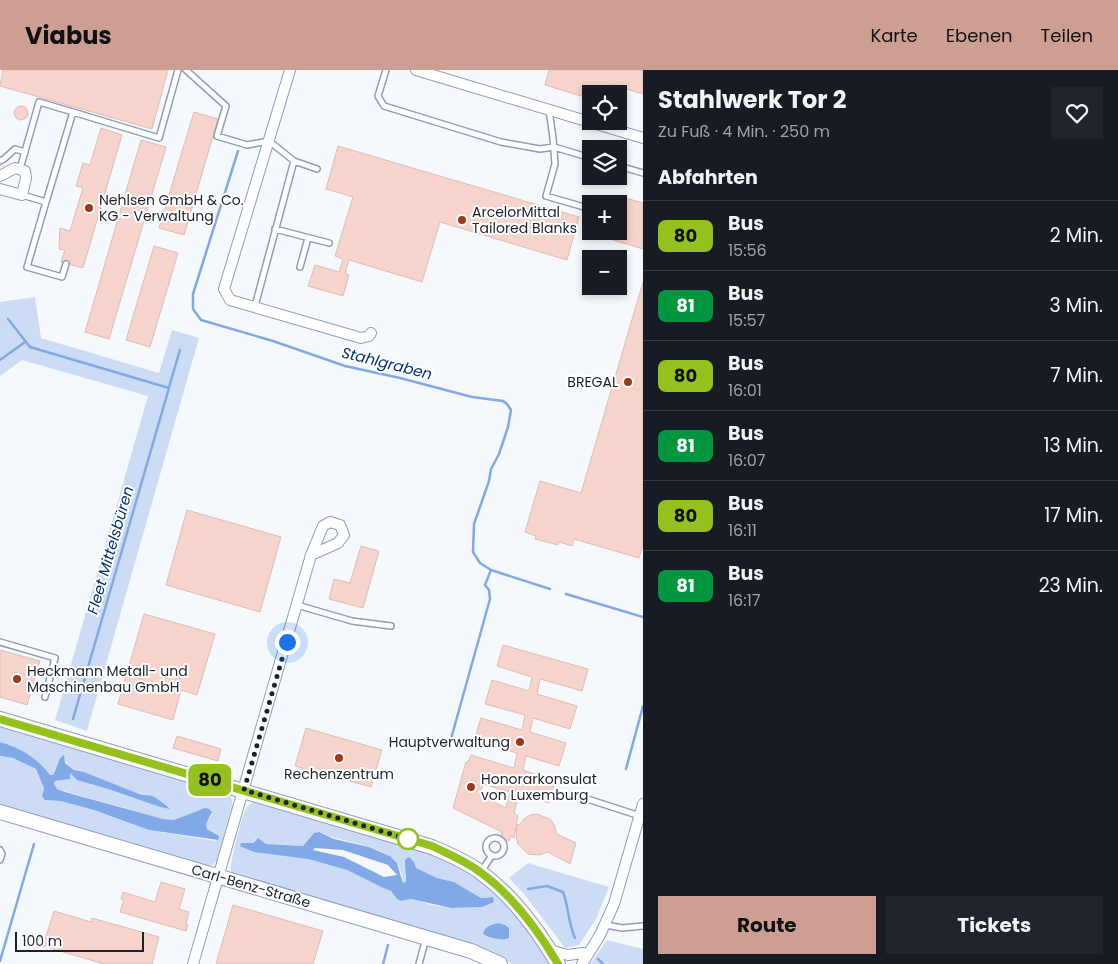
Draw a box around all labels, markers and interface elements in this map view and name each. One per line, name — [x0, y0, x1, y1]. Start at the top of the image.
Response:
text: Viabus — [25, 19, 112, 52]
text: Karte — [870, 23, 918, 48]
text: Ebenen — [946, 23, 1013, 48]
text: Teilen — [1041, 23, 1093, 48]
text: Stahlwerk Tor 2 — [658, 83, 846, 116]
map controls — [582, 85, 627, 295]
button: locate — [582, 85, 627, 130]
button: heart — [1051, 87, 1103, 139]
text: Zu Fuß · 4 Min. · 250 m — [658, 120, 830, 143]
button: layers — [582, 140, 627, 185]
text: Abfahrten — [658, 164, 758, 191]
place label: Nehlsen GmbH & Co. KG - Verwaltung — [99, 190, 244, 226]
button: + — [582, 195, 627, 240]
marker: Nehlsen GmbH & Co. KG - Verwaltung — [83, 202, 95, 214]
place label: ArcelorMittal Tailored Blanks — [472, 202, 577, 238]
text: Bus — [728, 210, 764, 237]
marker: ArcelorMittal Tailored Blanks — [456, 214, 468, 226]
text: 2 Min. — [1050, 222, 1103, 249]
text: 80 — [674, 223, 697, 248]
text: 15:56 — [728, 239, 767, 262]
button: − — [582, 250, 627, 295]
text: Bus — [728, 280, 764, 307]
text: 3 Min. — [1050, 292, 1103, 319]
text: 81 — [676, 293, 695, 318]
text: 15:57 — [728, 309, 765, 332]
water label: Stahlgraben — [340, 342, 434, 384]
text: Bus — [728, 350, 764, 377]
text: 7 Min. — [1050, 362, 1103, 389]
text: 80 — [674, 363, 697, 388]
place label: BREGAL — [567, 372, 618, 392]
marker: BREGAL — [622, 376, 634, 388]
text: 16:01 — [728, 379, 762, 402]
text: Bus — [728, 420, 764, 447]
text: 13 Min. — [1043, 432, 1103, 459]
text: 81 — [676, 433, 695, 458]
text: 16:07 — [728, 449, 765, 472]
water label: Fleet Mittelsbüren — [82, 483, 138, 617]
text: Bus — [728, 490, 764, 517]
text: 17 Min. — [1044, 502, 1103, 529]
text: 80 — [674, 503, 697, 528]
text: 16:11 — [728, 519, 757, 542]
text: Bus — [728, 560, 764, 587]
text: 23 Min. — [1039, 572, 1103, 599]
text: 81 — [676, 573, 695, 598]
text: 16:17 — [728, 589, 761, 612]
your location — [275, 630, 300, 655]
place label: Heckmann Metall- und Maschinenbau GmbH — [27, 661, 188, 697]
marker: Heckmann Metall- und Maschinenbau GmbH — [11, 673, 23, 685]
place label: Hauptverwaltung — [389, 732, 510, 752]
marker: Hauptverwaltung — [514, 736, 526, 748]
marker: Rechenzentrum — [333, 752, 345, 764]
line badge: 80 — [188, 764, 232, 796]
place label: Rechenzentrum — [284, 764, 394, 784]
text: 80 — [198, 767, 222, 792]
place label: Honorarkonsulat von Luxemburg — [481, 769, 597, 805]
marker: Honorarkonsulat von Luxemburg — [465, 781, 477, 793]
unlabelled marker — [397, 828, 419, 850]
street label: Carl-Benz-Straße — [189, 859, 313, 913]
button: Route — [658, 896, 876, 954]
button: Tickets — [886, 896, 1103, 954]
scale bar — [15, 929, 144, 952]
text: 100 m — [22, 931, 62, 951]

